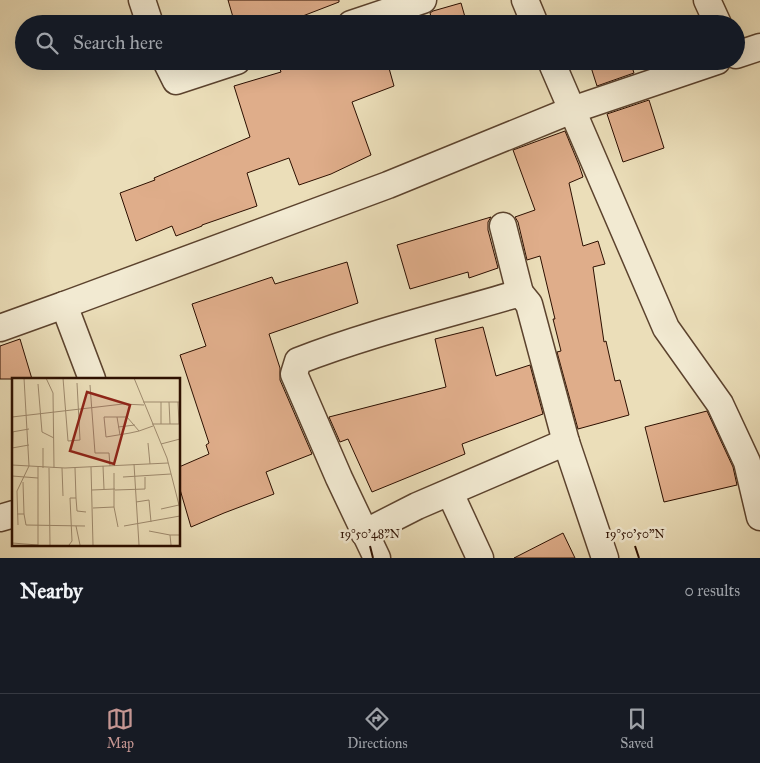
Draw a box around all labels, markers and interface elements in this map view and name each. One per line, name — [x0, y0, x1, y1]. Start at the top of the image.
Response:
search box — [15, 15, 745, 70]
icon: search — [33, 29, 61, 57]
text: Search here — [73, 31, 163, 54]
inset map — [12, 378, 180, 546]
text: 19°50'48"N — [340, 527, 400, 541]
text: 19°50'50"N — [605, 527, 665, 541]
text: Nearby — [20, 578, 83, 604]
text: 0 results — [685, 581, 740, 600]
tab: Map — [106, 705, 134, 752]
tab: Directions — [347, 705, 408, 752]
tab: Saved — [620, 705, 654, 752]

